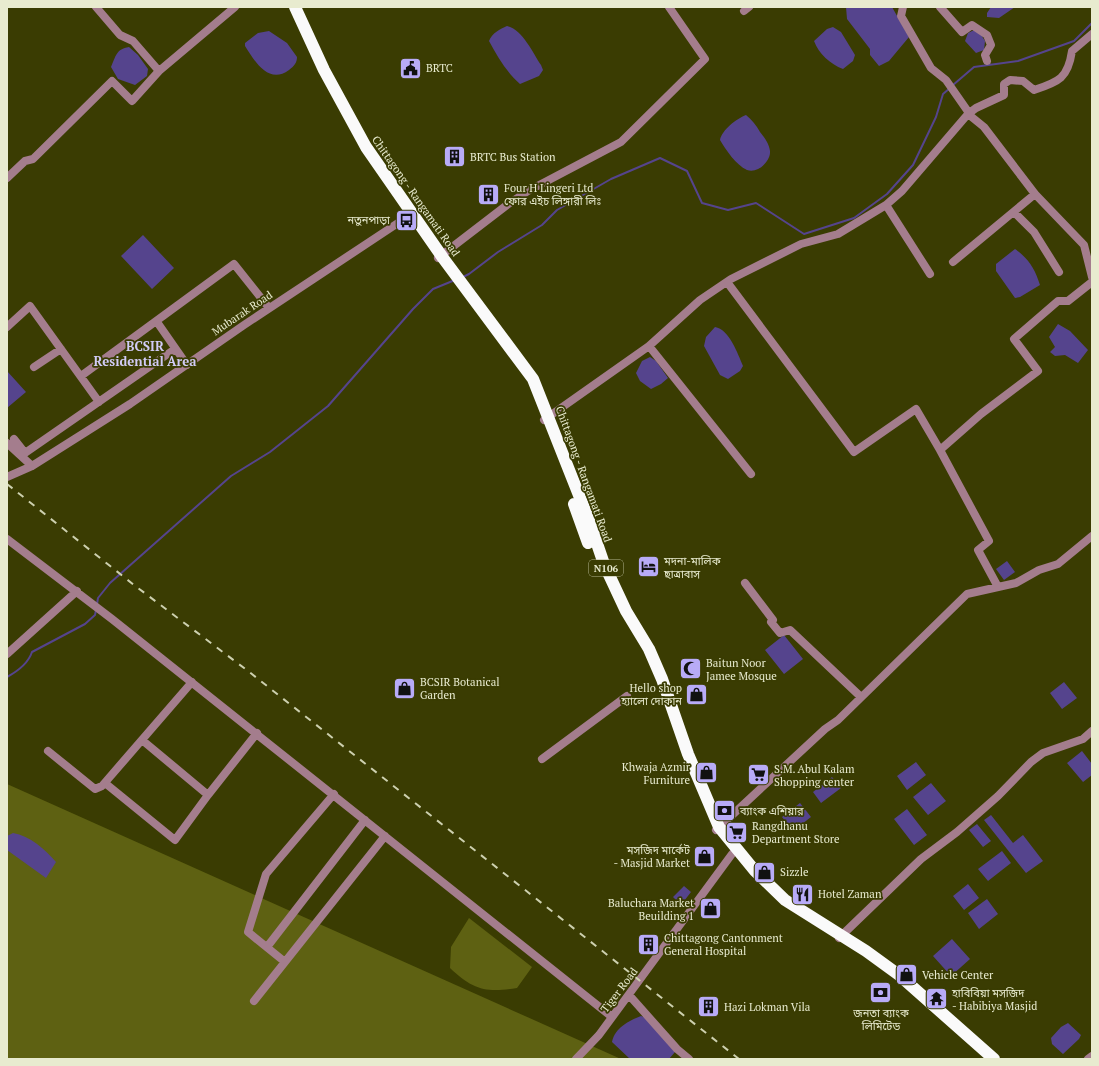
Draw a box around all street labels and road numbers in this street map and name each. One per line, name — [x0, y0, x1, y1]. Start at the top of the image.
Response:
street label: Chittagong - Rangamati Road — [369, 133, 463, 259]
street label: Mubarak Road — [209, 288, 275, 338]
street label: Chittagong - Rangamati Road — [553, 404, 615, 544]
road number: N106 — [589, 560, 623, 576]
street label: Tiger Road — [597, 965, 641, 1015]

